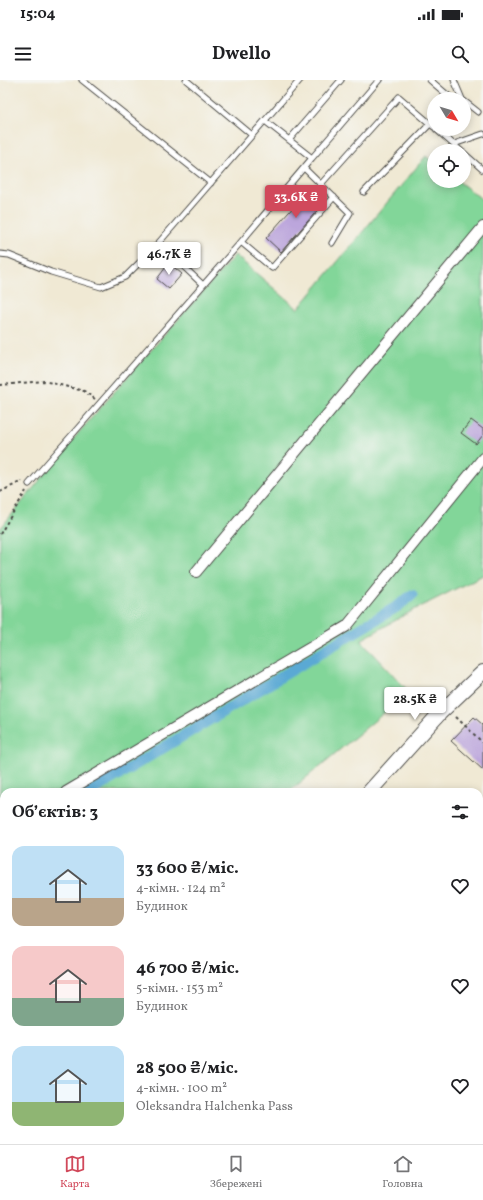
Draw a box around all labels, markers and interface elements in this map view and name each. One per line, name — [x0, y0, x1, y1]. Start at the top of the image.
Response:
text: 15:04 — [20, 4, 56, 25]
text: Dwello — [212, 42, 271, 67]
icon: menu — [12, 43, 34, 65]
icon: search — [449, 43, 471, 65]
north arrow — [427, 92, 471, 136]
map controls — [427, 92, 471, 188]
button: locate — [427, 144, 471, 188]
pin: 33.6K ₴ — [259, 185, 333, 219]
text: 33.6K ₴ — [274, 189, 318, 207]
pin: 46.7K ₴ — [132, 242, 206, 276]
text: 46.7K ₴ — [147, 246, 191, 264]
pin: 28.5K ₴ — [378, 687, 452, 721]
text: 28.5K ₴ — [393, 691, 437, 709]
text: Об’єктів: 3 — [12, 801, 98, 824]
icon: filters — [449, 801, 471, 823]
text: 33 600 ₴/міс. — [136, 857, 239, 880]
icon: home — [44, 862, 92, 910]
icon: heart — [449, 875, 471, 897]
text: 4-кімн. · 124 m² — [136, 880, 225, 898]
text: Будинок — [136, 898, 188, 916]
text: 46 700 ₴/міс. — [136, 957, 239, 980]
icon: home — [44, 962, 92, 1010]
icon: heart — [449, 975, 471, 997]
text: 5-кімн. · 153 m² — [136, 980, 223, 998]
text: Будинок — [136, 998, 188, 1016]
text: 28 500 ₴/міс. — [136, 1057, 238, 1080]
icon: home — [44, 1062, 92, 1110]
icon: heart — [449, 1075, 471, 1097]
text: 4-кімн. · 100 m² — [136, 1080, 227, 1098]
text: Oleksandra Halchenka Pass — [136, 1098, 293, 1116]
tab: Карта — [60, 1153, 90, 1192]
tab: Збережені — [210, 1153, 262, 1192]
tab: Головна — [382, 1153, 423, 1192]

